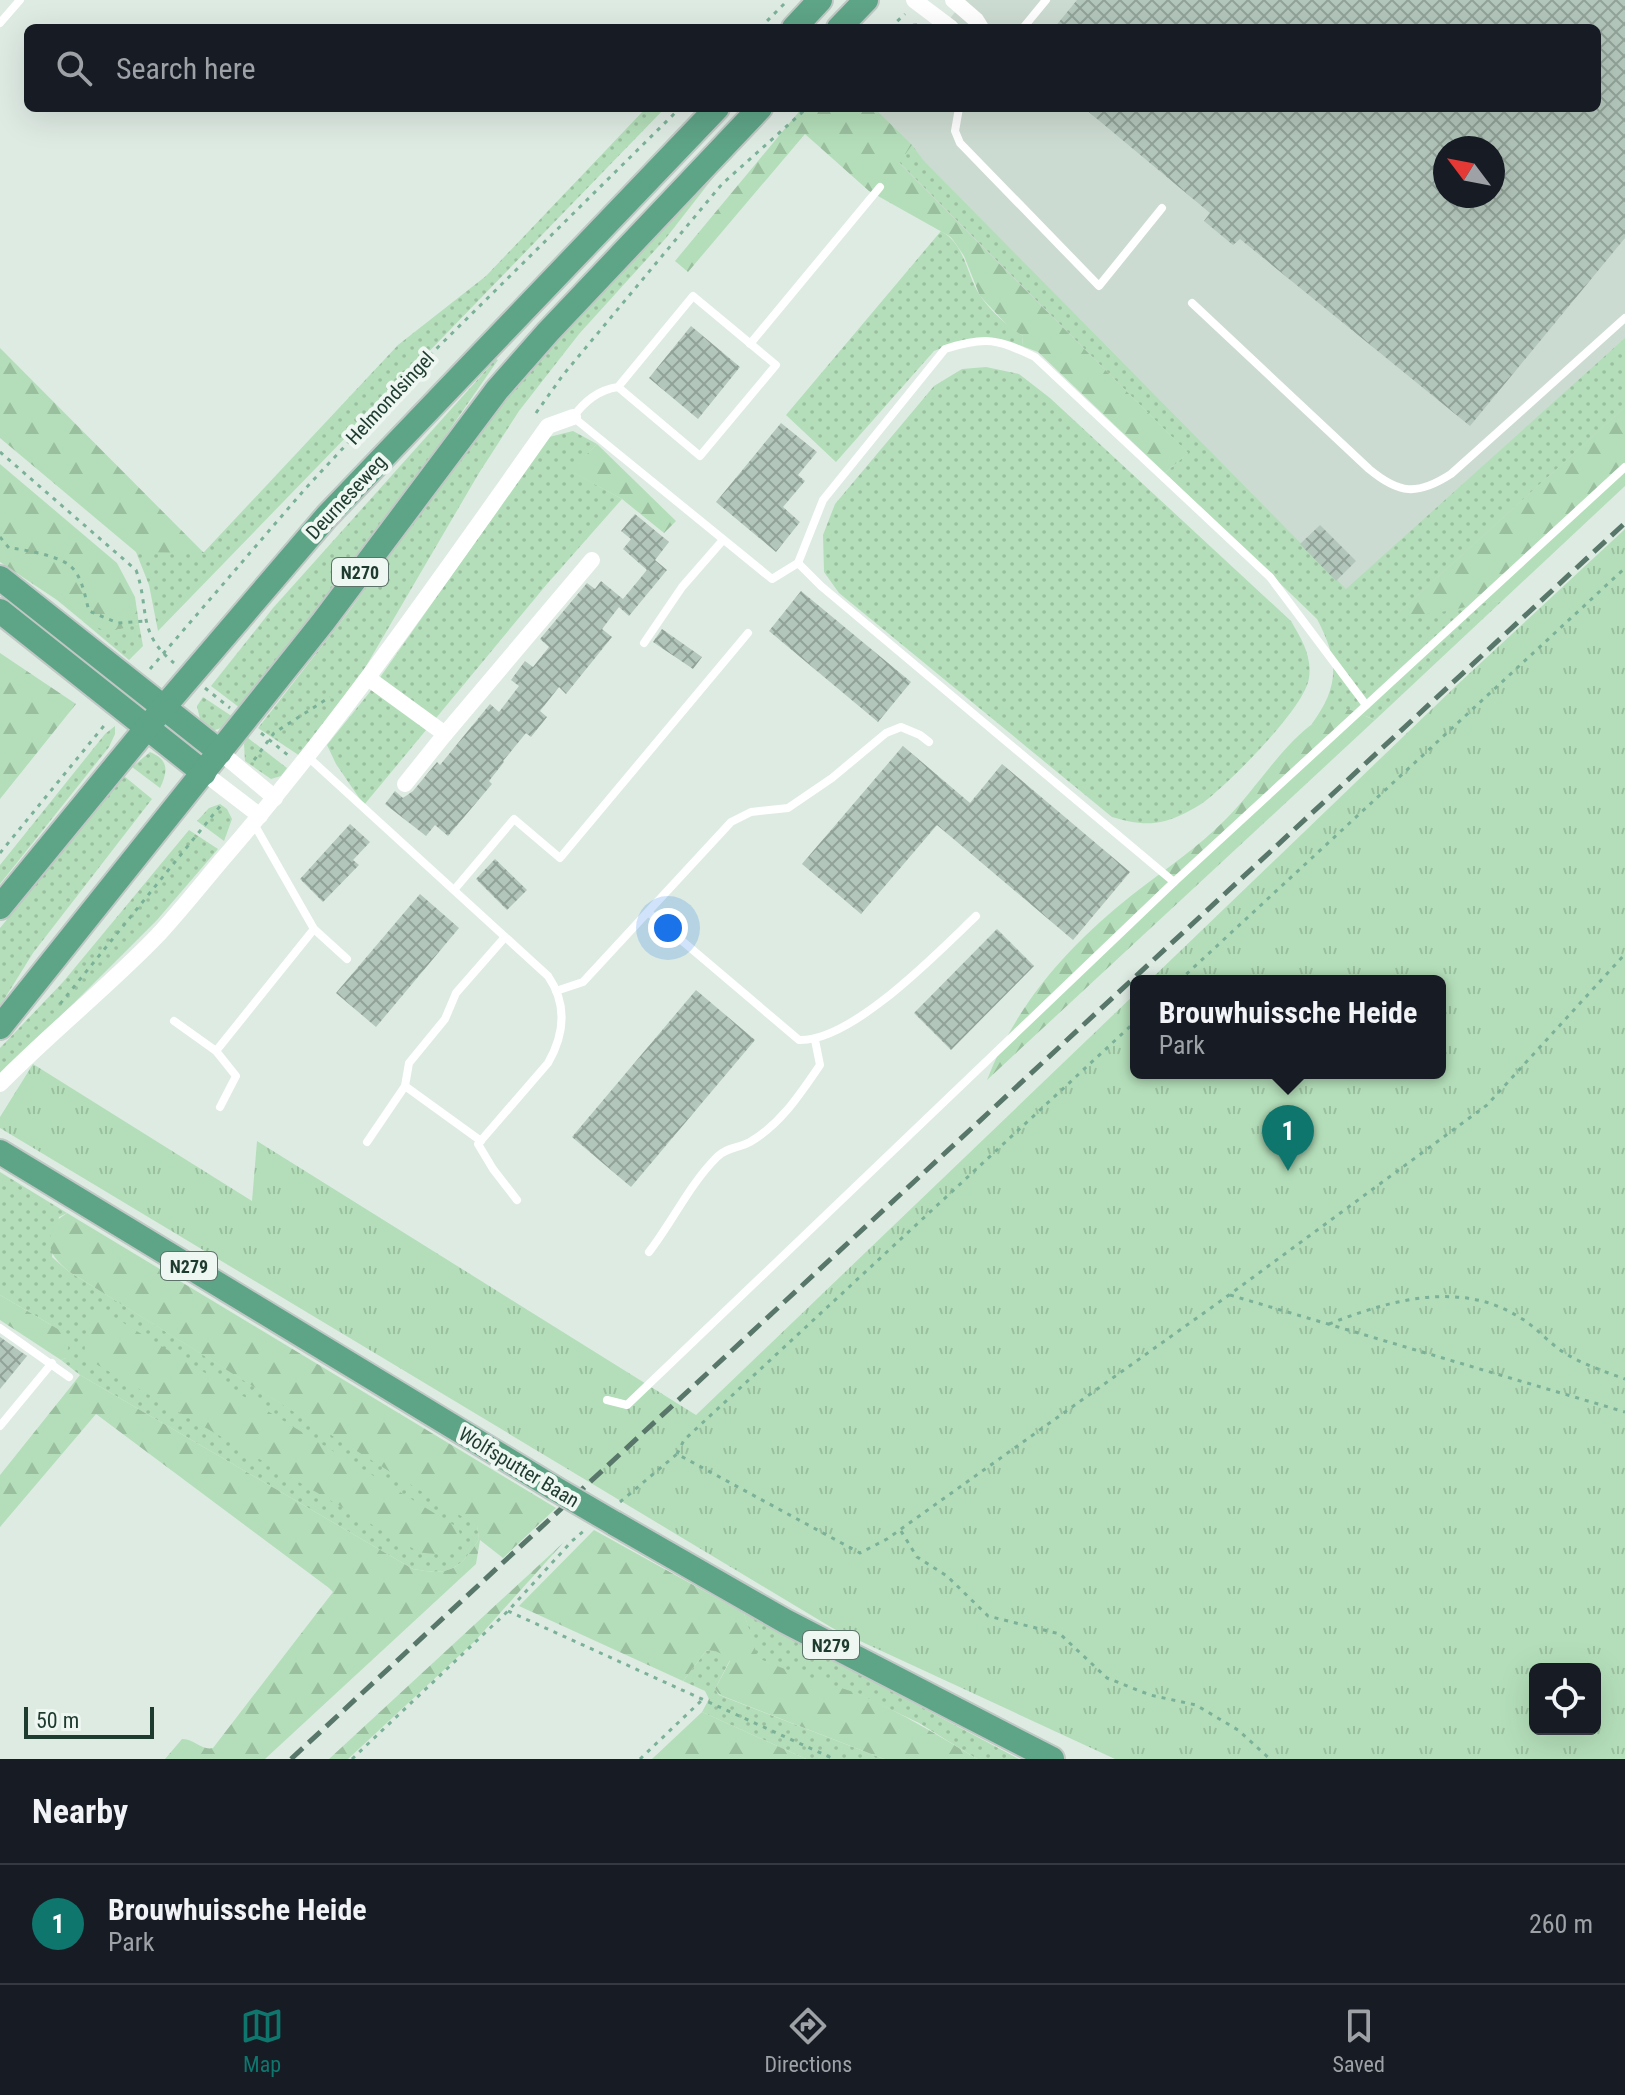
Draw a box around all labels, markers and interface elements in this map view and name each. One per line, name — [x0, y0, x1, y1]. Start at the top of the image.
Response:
search box — [24, 24, 1601, 112]
icon: search — [52, 46, 96, 90]
text: Search here — [116, 51, 256, 86]
north arrow — [1433, 136, 1505, 208]
street label: Helmondsingel — [341, 347, 439, 449]
street label: Deurneseweg — [301, 450, 391, 544]
road number: N270 — [332, 558, 388, 586]
your location — [648, 908, 688, 948]
popup — [1130, 975, 1446, 1079]
text: Brouwhuissche Heide — [1159, 995, 1417, 1030]
text: Park — [1159, 1030, 1205, 1060]
pin: 1 — [1262, 1105, 1314, 1171]
road number: N279 — [161, 1252, 217, 1280]
street label: Wolfsputter Baan — [454, 1422, 584, 1512]
road number: N279 — [803, 1631, 859, 1659]
map controls — [1529, 1663, 1601, 1735]
button: locate — [1529, 1663, 1601, 1735]
scale bar — [24, 1703, 154, 1739]
text: 50 m — [36, 1708, 79, 1733]
text: Nearby — [32, 1791, 128, 1831]
text: Brouwhuissche Heide — [108, 1892, 367, 1927]
text: 1 — [51, 1909, 65, 1939]
text: 260 m — [1529, 1909, 1593, 1939]
text: Park — [108, 1927, 154, 1957]
tab: Map — [240, 2004, 284, 2077]
tab: Directions — [764, 2004, 852, 2077]
tab: Saved — [1333, 2004, 1385, 2077]

